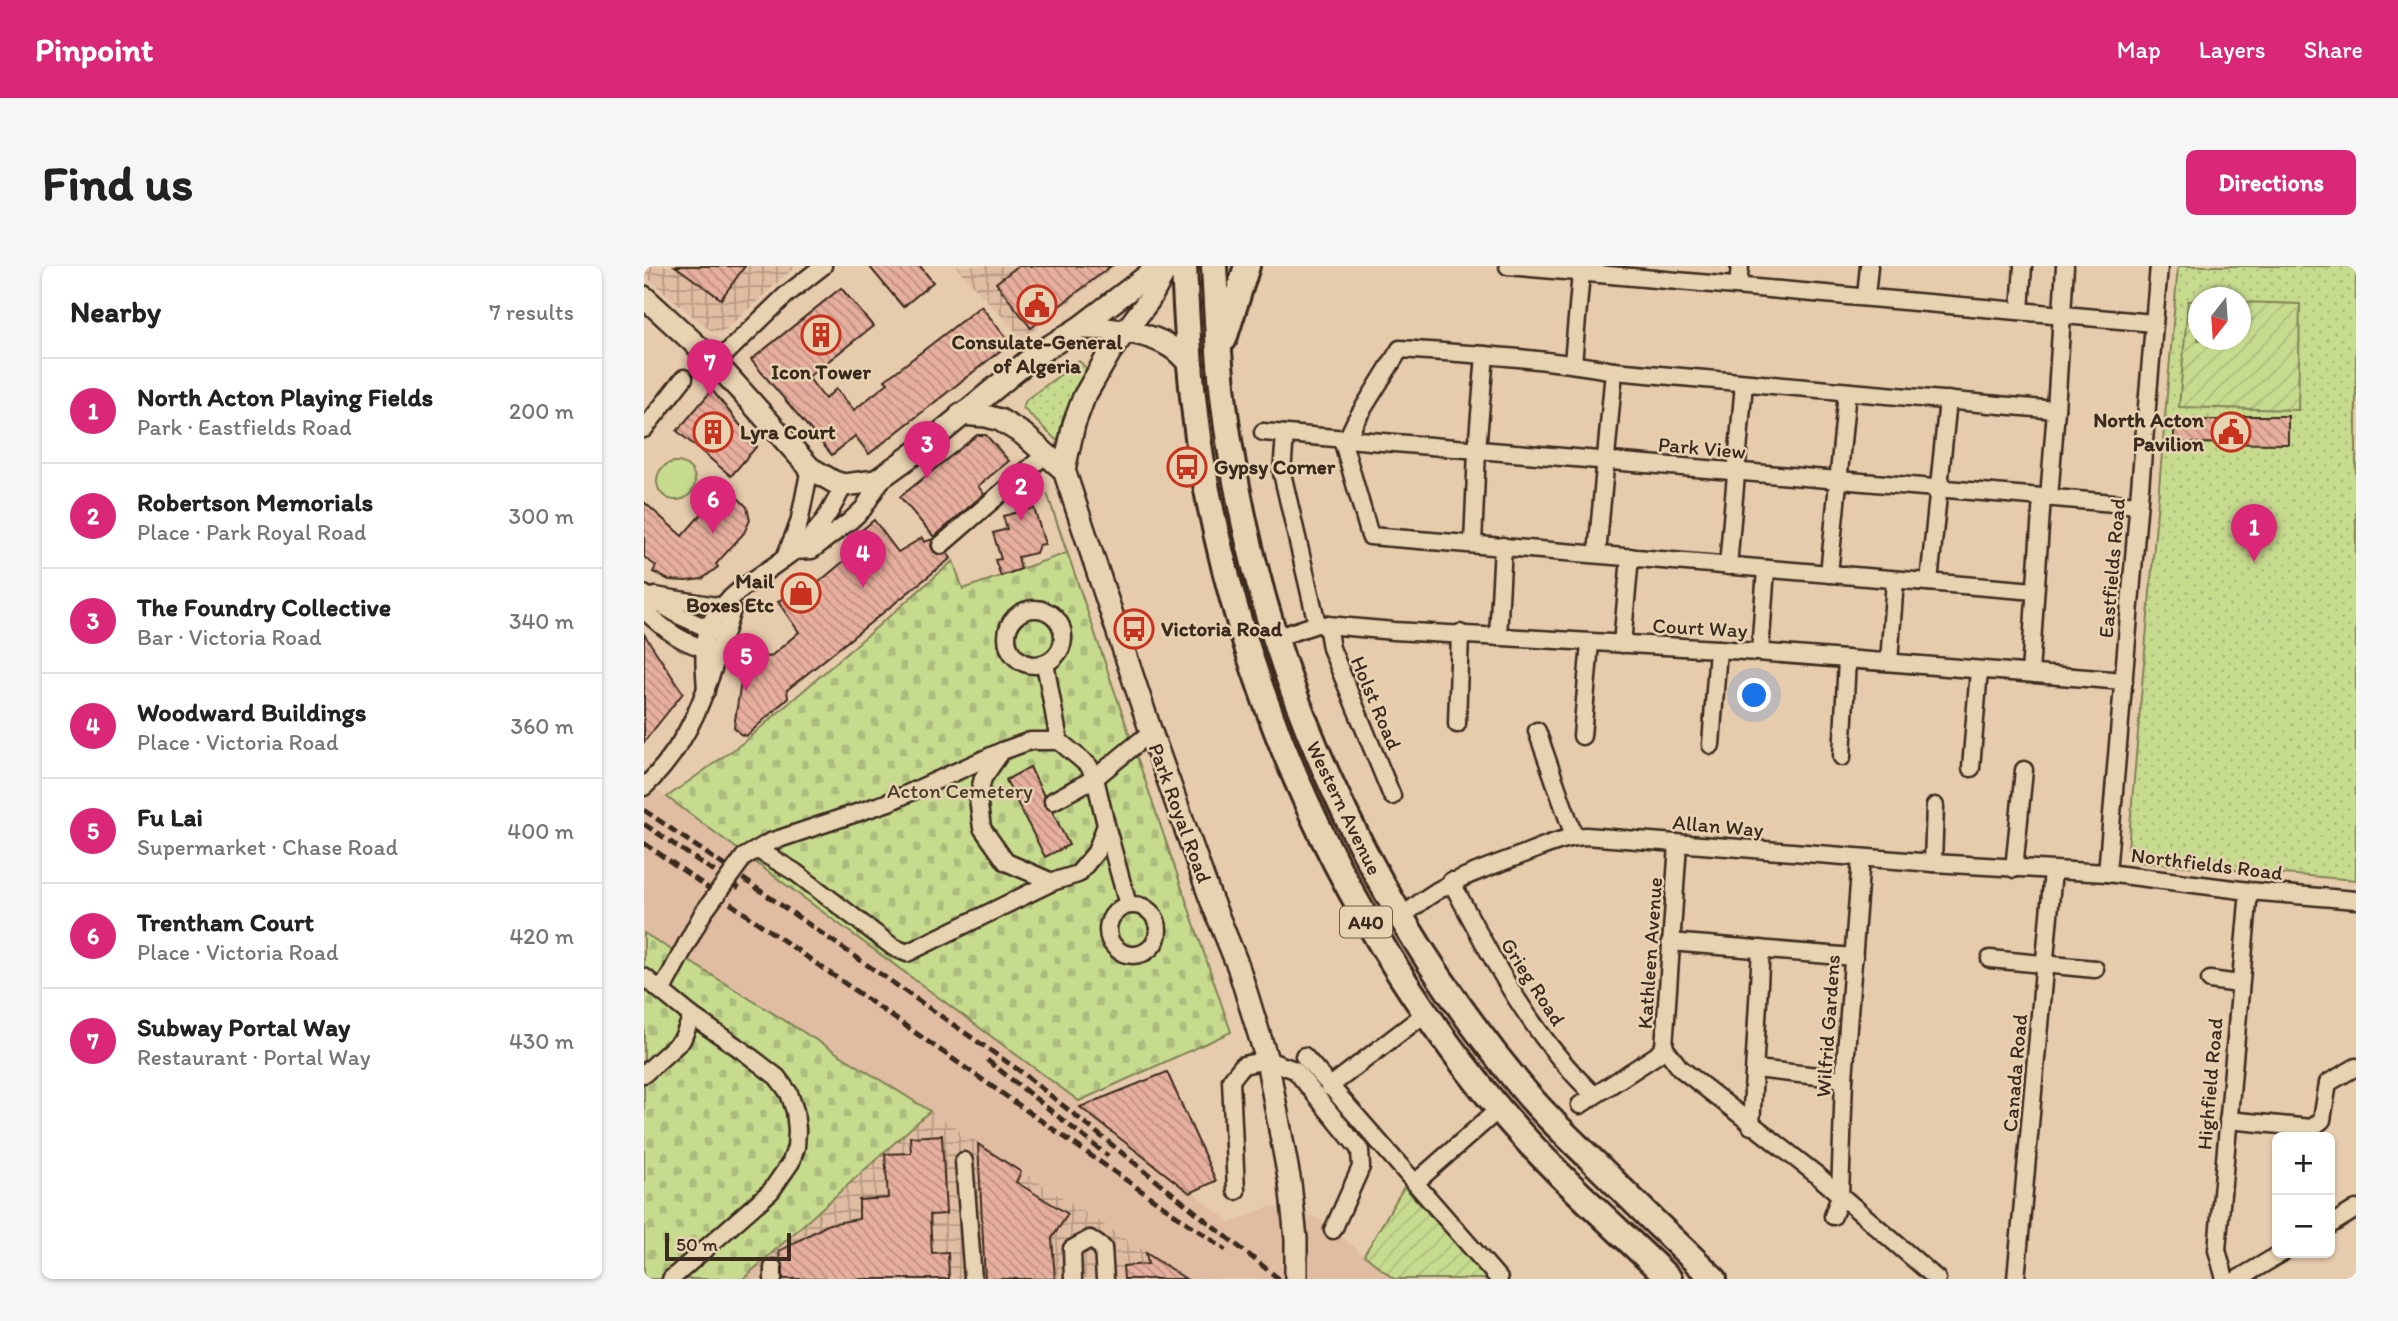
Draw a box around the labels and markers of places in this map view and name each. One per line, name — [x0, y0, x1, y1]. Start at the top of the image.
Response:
public building icon: Consulate-General of Algeria — [1016, 284, 1058, 326]
building icon: Icon Tower — [800, 314, 842, 356]
place label: Consulate-General of Algeria — [951, 329, 1124, 379]
pin: 7 — [687, 339, 733, 397]
place label: Icon Tower — [771, 359, 871, 384]
place label: North Acton Pavilion — [2093, 407, 2204, 456]
building icon: Lyra Court — [692, 411, 734, 453]
public building icon: North Acton Pavilion — [2210, 411, 2252, 453]
place label: Lyra Court — [740, 419, 836, 445]
pin: 3 — [904, 421, 950, 479]
bus stop icon: Gypsy Corner — [1166, 446, 1208, 488]
place label: Gypsy Corner — [1214, 454, 1336, 480]
pin: 2 — [998, 463, 1044, 521]
pin: 6 — [690, 476, 736, 534]
pin: 1 — [2231, 504, 2277, 562]
pin: 4 — [840, 530, 886, 588]
place label: Mail Boxes Etc — [686, 568, 775, 617]
shop icon: Mail Boxes Etc — [780, 572, 822, 614]
bus stop icon: Victoria Road — [1113, 608, 1155, 650]
place label: Victoria Road — [1161, 616, 1283, 641]
pin: 5 — [723, 633, 769, 691]

